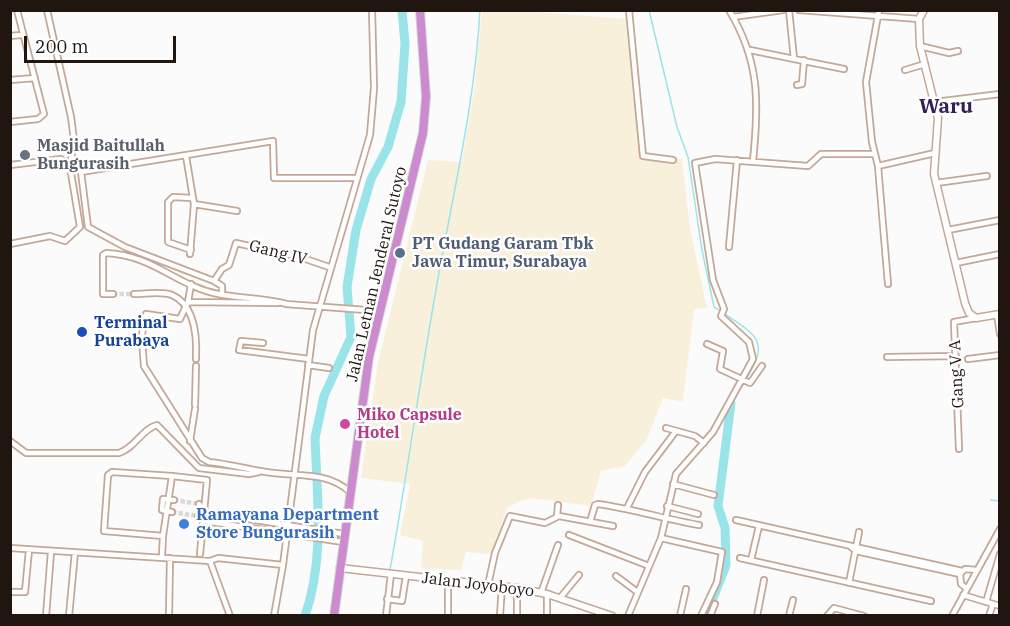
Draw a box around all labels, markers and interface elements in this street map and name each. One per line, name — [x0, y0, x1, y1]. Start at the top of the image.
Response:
scale bar — [27, 24, 178, 62]
text: 200 m — [35, 35, 89, 58]
district label: Waru — [919, 95, 973, 119]
place label: Masjid Baitullah Bungurasih — [37, 136, 165, 174]
marker: Masjid Baitullah Bungurasih — [18, 148, 32, 162]
street label: Jalan Letnan Jenderal Sutoyo — [343, 165, 411, 383]
place label: PT Gudang Garam Tbk Jawa Timur, Surabaya — [412, 234, 593, 272]
street label: Gang IV — [247, 237, 309, 269]
marker: PT Gudang Garam Tbk Jawa Timur, Surabaya — [393, 246, 407, 260]
place label: Terminal Purabaya — [94, 313, 169, 351]
marker: Terminal Purabaya — [75, 325, 89, 339]
street label: Gang V A — [946, 339, 968, 409]
place label: Miko Capsule Hotel — [357, 405, 462, 443]
marker: Miko Capsule Hotel — [338, 417, 352, 431]
place label: Ramayana Department Store Bungurasih — [196, 505, 379, 543]
marker: Ramayana Department Store Bungurasih — [177, 517, 191, 531]
street label: Jalan Joyoboyo — [421, 569, 535, 601]

